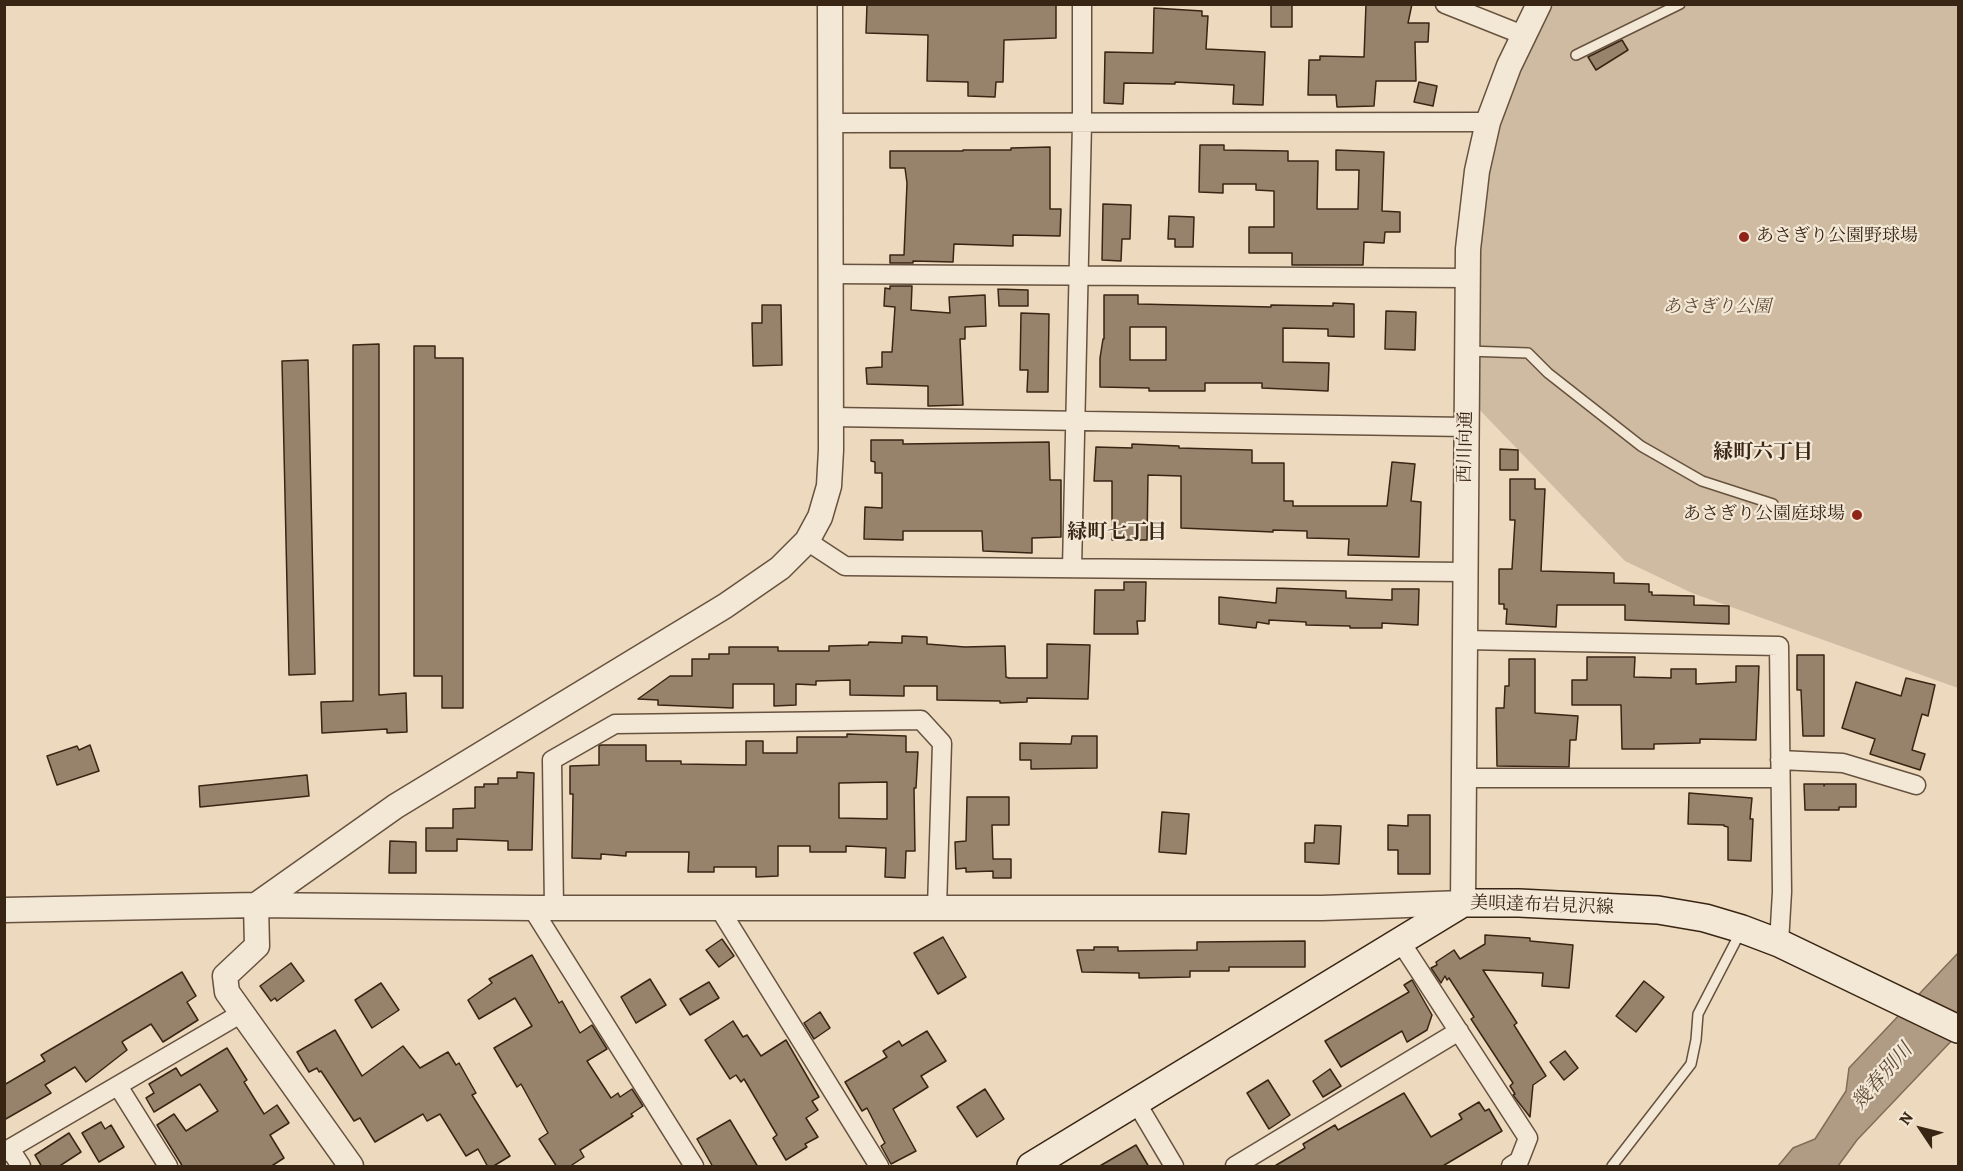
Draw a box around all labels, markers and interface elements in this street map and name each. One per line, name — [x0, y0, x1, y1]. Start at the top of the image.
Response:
place label: あさぎり公園野球場 — [1756, 226, 1918, 248]
marker: あさぎり公園野球場 — [1737, 230, 1751, 244]
park label: あさぎり公園 — [1663, 297, 1771, 319]
street label: 西川向通 — [1455, 411, 1477, 483]
district label: 緑町六丁目 — [1713, 441, 1813, 465]
place label: あさぎり公園庭球場 — [1683, 504, 1845, 526]
marker: あさぎり公園庭球場 — [1850, 508, 1864, 522]
district label: 緑町七丁目 — [1067, 521, 1167, 545]
street label: 美唄達布岩見沢線 — [1470, 893, 1614, 919]
water label: 幾春別川 — [1848, 1039, 1918, 1115]
north arrow — [1891, 1099, 1951, 1159]
text: N — [1894, 1108, 1919, 1130]

